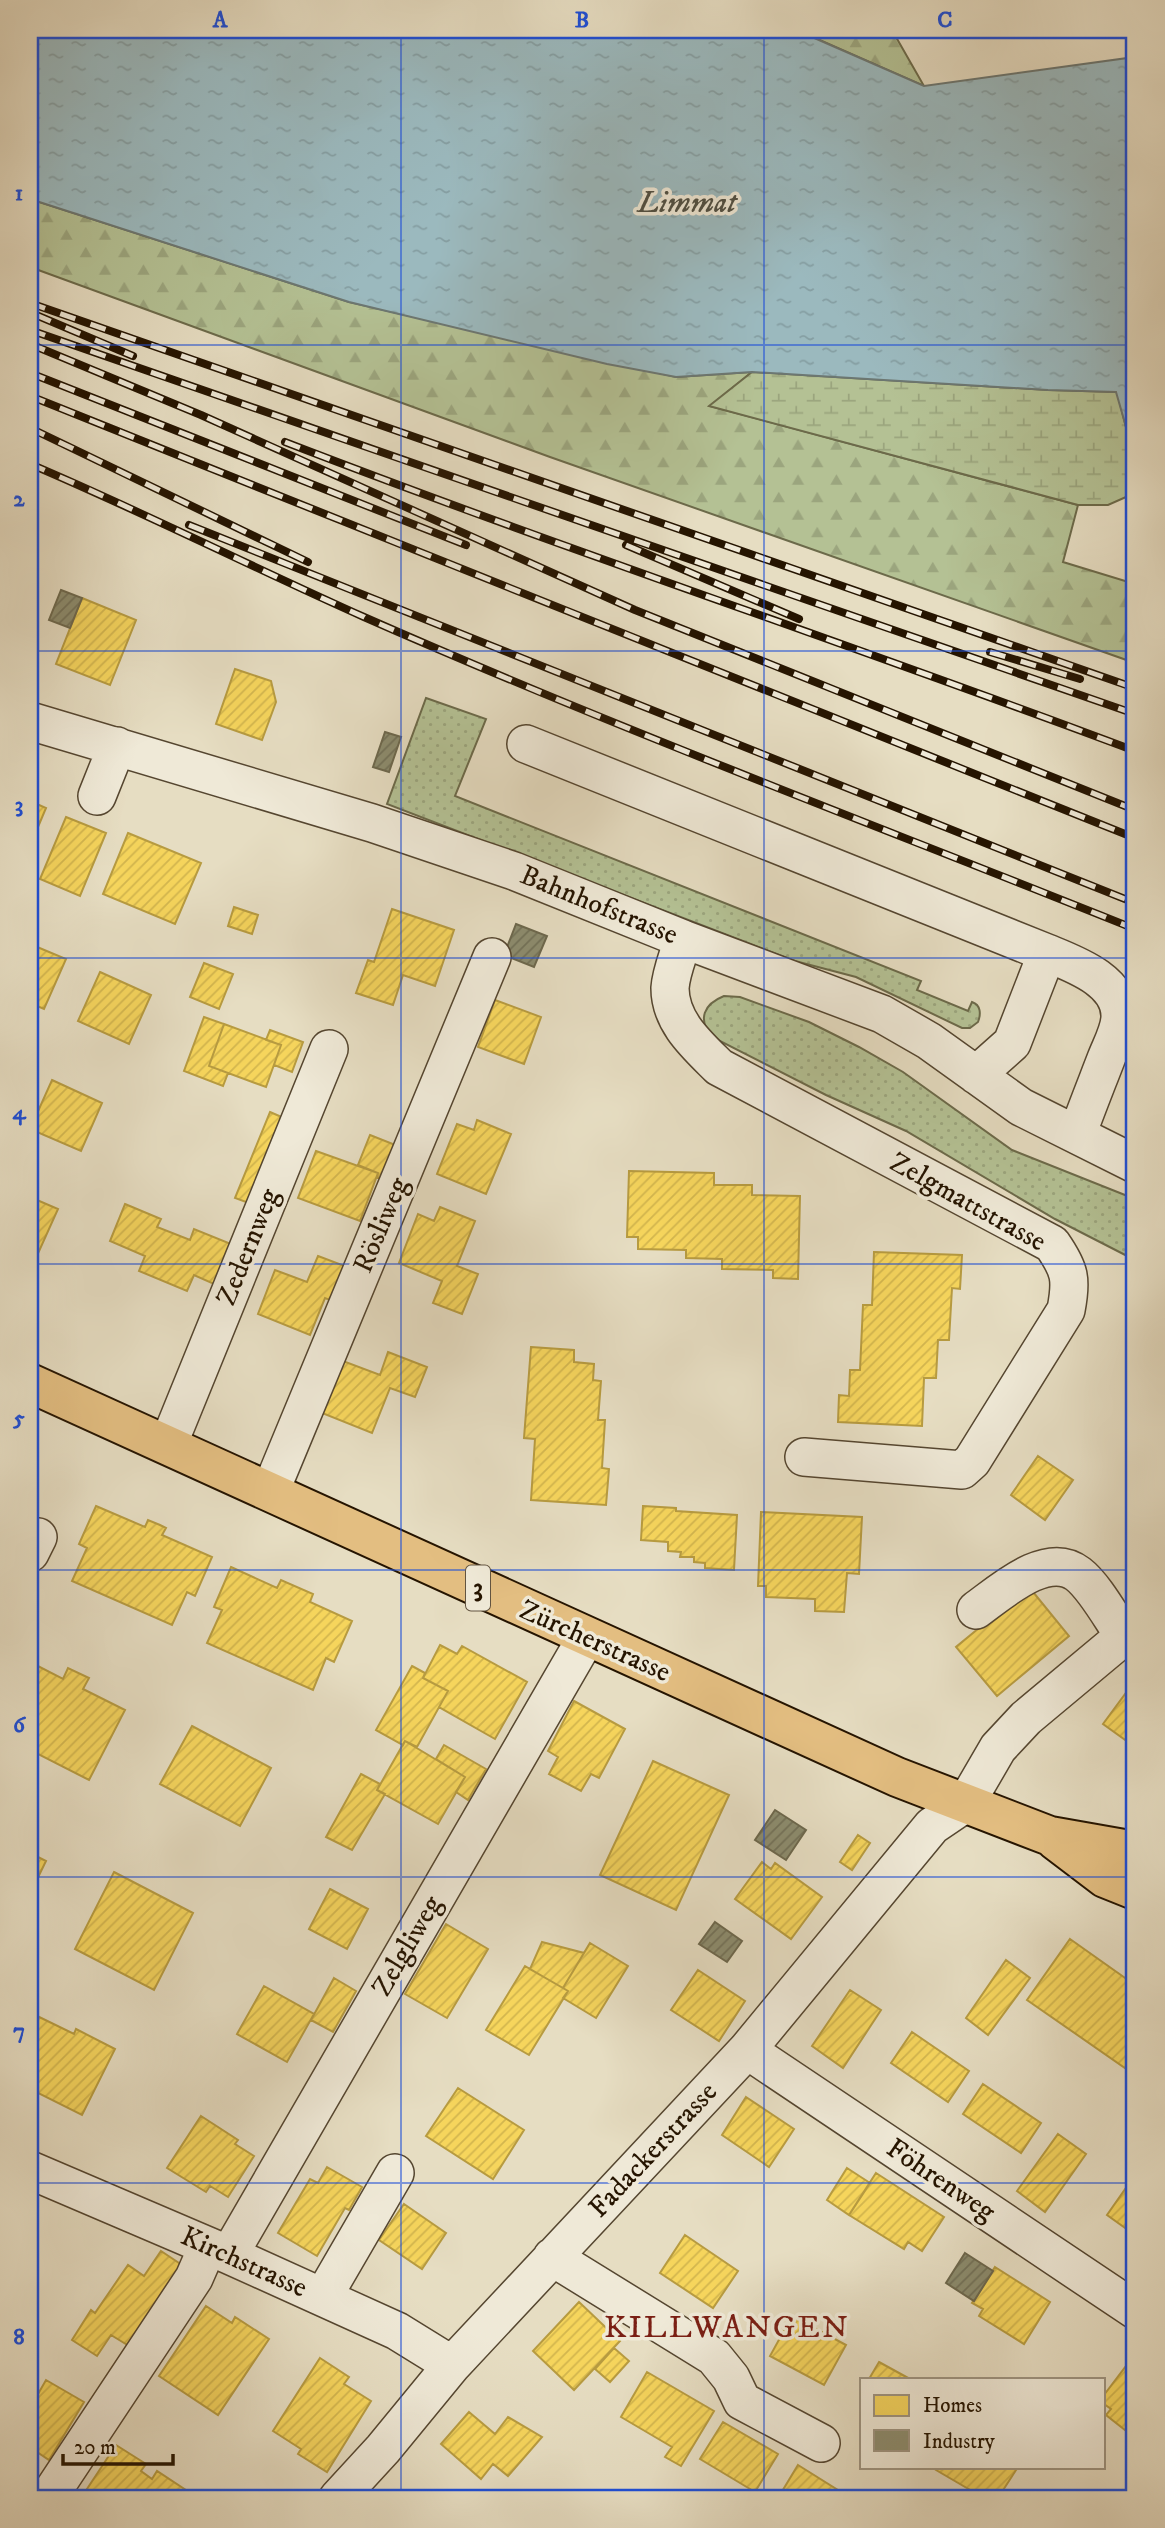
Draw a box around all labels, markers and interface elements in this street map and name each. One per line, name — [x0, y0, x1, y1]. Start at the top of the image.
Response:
text: A — [212, 6, 229, 35]
text: B — [575, 6, 589, 35]
text: C — [937, 6, 953, 35]
text: 1 — [15, 179, 23, 208]
water label: Limmat — [636, 185, 738, 222]
text: 2 — [13, 485, 25, 514]
text: 3 — [15, 791, 23, 820]
street label: Bahnhofstrasse — [515, 858, 683, 952]
text: 4 — [12, 1098, 27, 1127]
street label: Zelgmattstrasse — [884, 1145, 1052, 1259]
street label: Rösliweg — [345, 1172, 417, 1278]
street label: Zedernweg — [209, 1183, 287, 1311]
text: 5 — [12, 1404, 25, 1433]
road number: 3 — [466, 1566, 490, 1610]
street label: Zürcherstrasse — [514, 1592, 676, 1690]
text: 6 — [13, 1711, 27, 1740]
street label: Zelgliweg — [364, 1889, 450, 2003]
text: 7 — [13, 2017, 25, 2046]
street label: Fadackerstrasse — [581, 2075, 725, 2225]
street label: Föhrenweg — [880, 2131, 1002, 2229]
street label: Kirchstrasse — [175, 2219, 313, 2305]
district label: KILLWANGEN — [604, 2308, 850, 2348]
text: 8 — [13, 2323, 25, 2352]
legend — [860, 2378, 1106, 2468]
text: Homes — [923, 2393, 982, 2419]
scale bar — [63, 2423, 173, 2467]
text: Industry — [923, 2429, 996, 2455]
text: 20 m — [74, 2435, 116, 2461]

